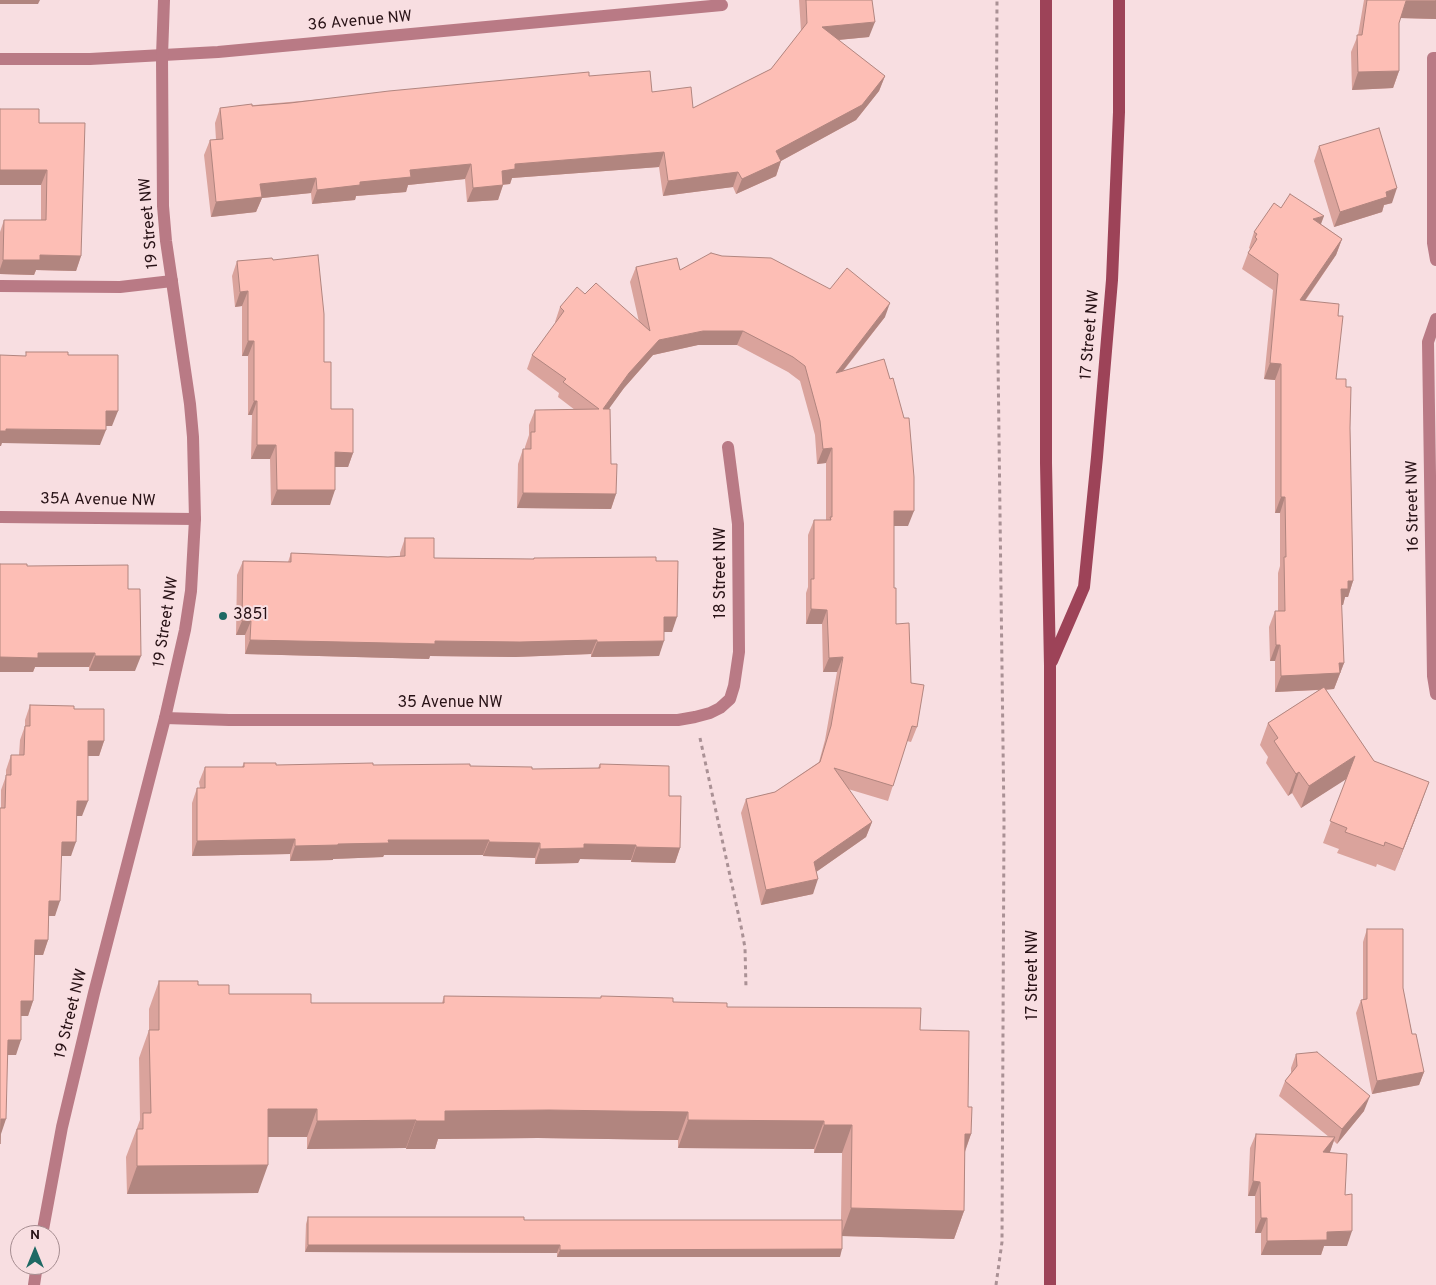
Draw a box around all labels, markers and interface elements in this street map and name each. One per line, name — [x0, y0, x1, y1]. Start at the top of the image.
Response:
street label: 36 Avenue NW — [307, 8, 413, 36]
street label: 19 Street NW — [136, 176, 164, 270]
street label: 17 Street NW — [1077, 289, 1105, 381]
street label: 16 Street NW — [1404, 460, 1424, 552]
street label: 35A Avenue NW — [40, 490, 156, 512]
street label: 18 Street NW — [712, 527, 732, 619]
street label: 19 Street NW — [150, 575, 184, 669]
place label: 3851 — [233, 606, 268, 626]
marker: 3851 — [217, 610, 229, 622]
street label: 35 Avenue NW — [397, 694, 503, 714]
street label: 17 Street NW — [1024, 930, 1044, 1020]
street label: 19 Street NW — [52, 967, 92, 1061]
north arrow — [10, 1225, 60, 1275]
text: N — [30, 1227, 40, 1244]

